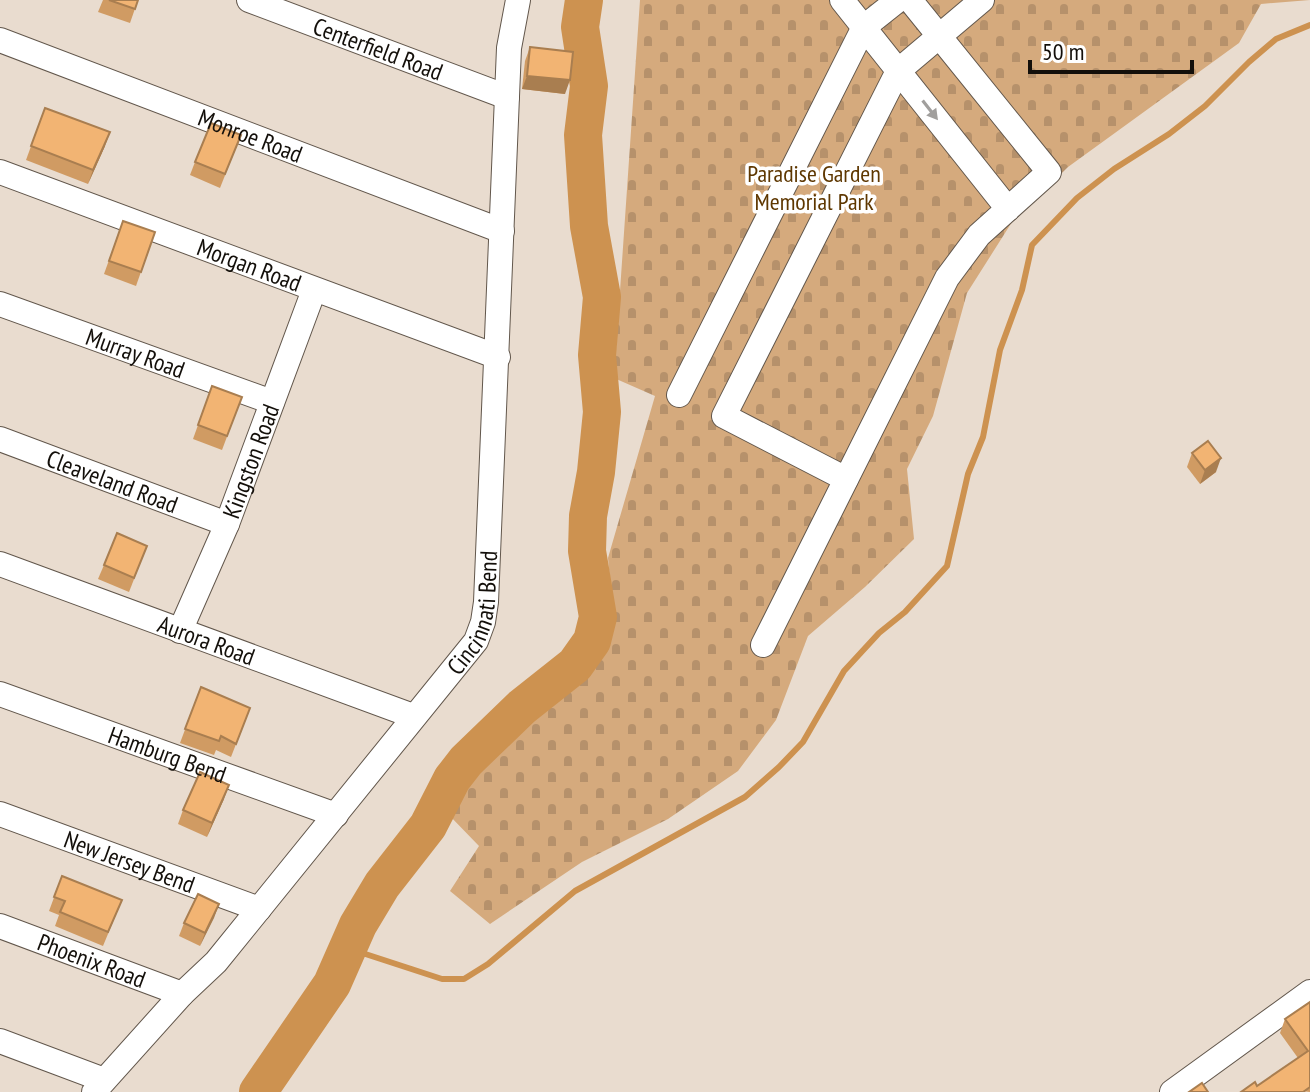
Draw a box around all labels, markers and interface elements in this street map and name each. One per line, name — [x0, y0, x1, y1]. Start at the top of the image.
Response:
street label: Centerfield Road — [309, 10, 447, 87]
scale bar — [1030, 24, 1192, 74]
text: 50 m — [1042, 36, 1084, 67]
one-way arrow — [921, 100, 937, 120]
street label: Monroe Road — [194, 101, 307, 169]
park label: Paradise Garden Memorial Park — [747, 158, 881, 217]
street label: Morgan Road — [193, 231, 306, 298]
street label: Murray Road — [82, 321, 189, 385]
street label: Kingston Road — [215, 400, 286, 522]
street label: Cleaveland Road — [43, 442, 182, 520]
street label: Cincinnati Bend — [440, 550, 504, 681]
street label: Aurora Road — [154, 608, 259, 672]
street label: Hamburg Bend — [104, 719, 231, 790]
street label: New Jersey Bend — [60, 823, 199, 900]
street label: Phoenix Road — [34, 926, 150, 995]

